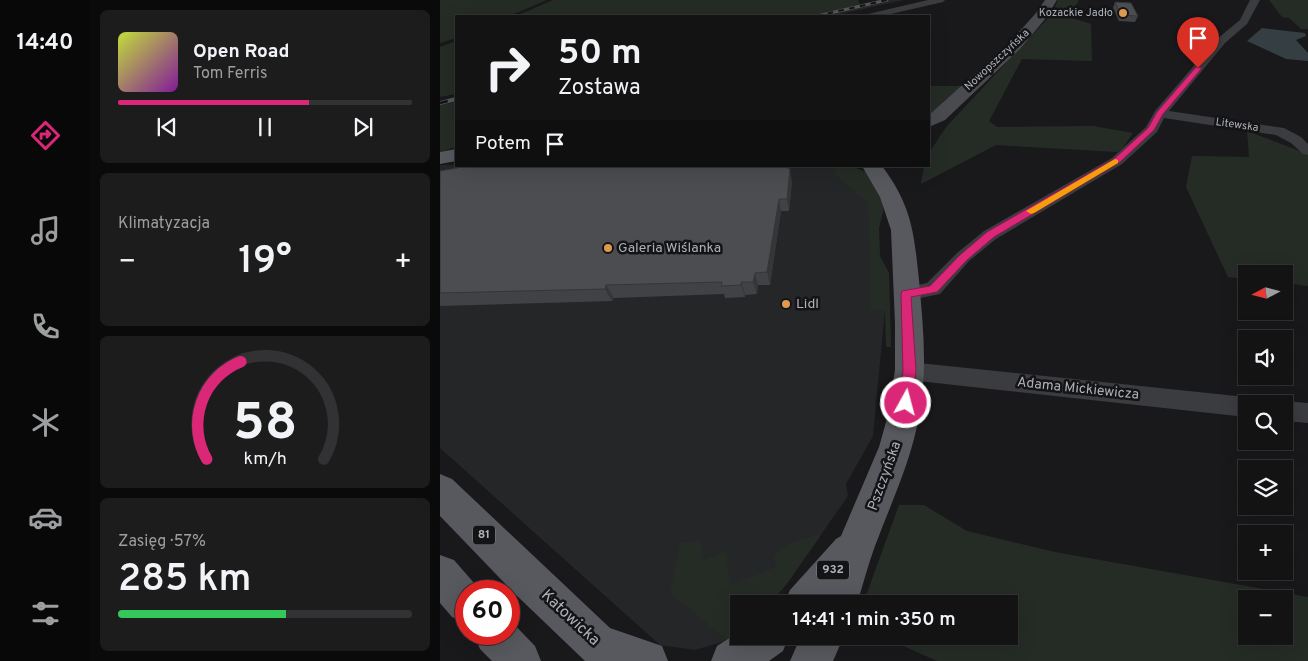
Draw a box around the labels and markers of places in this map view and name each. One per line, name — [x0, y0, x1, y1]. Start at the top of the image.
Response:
place label: Kozackie Jadło — [1039, 6, 1113, 20]
marker: Kozackie Jadło — [1117, 7, 1129, 19]
pin — [1177, 17, 1219, 68]
place label: Galeria Wiślanka — [618, 240, 721, 257]
marker: Galeria Wiślanka — [602, 242, 614, 254]
place label: Lidl — [796, 296, 819, 313]
marker: Lidl — [780, 298, 792, 310]

